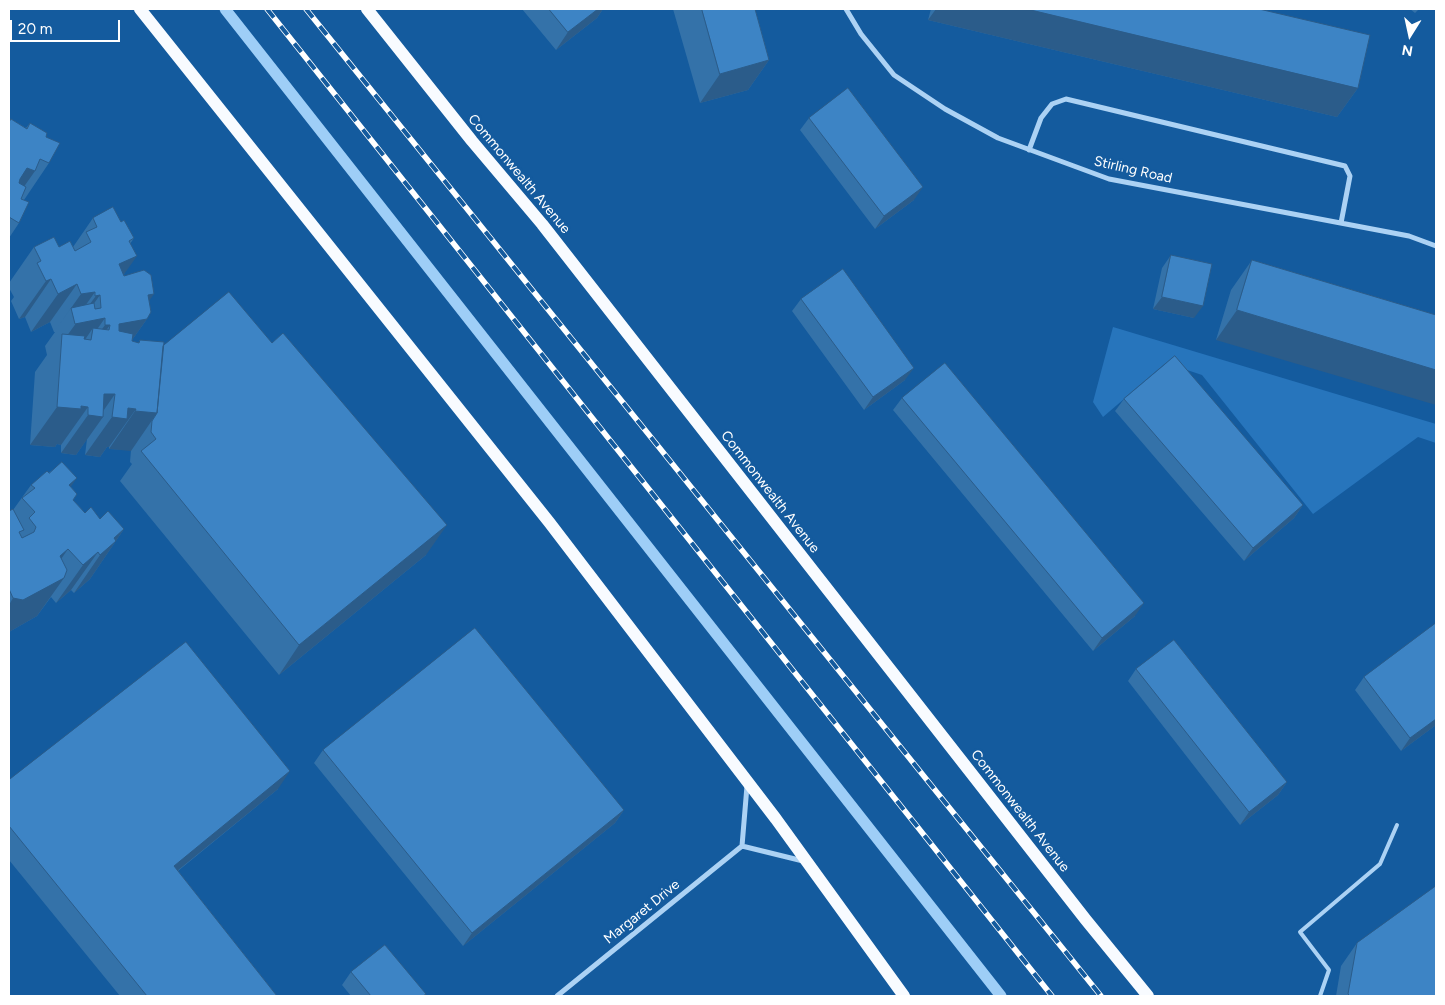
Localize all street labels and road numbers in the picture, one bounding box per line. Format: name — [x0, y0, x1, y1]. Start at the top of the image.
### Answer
street label: Commonwealth Avenue — [464, 111, 574, 237]
street label: Stirling Road — [1092, 153, 1174, 187]
street label: Commonwealth Avenue — [717, 428, 823, 556]
street label: Commonwealth Avenue — [967, 747, 1073, 875]
street label: Margaret Drive — [601, 876, 683, 948]

